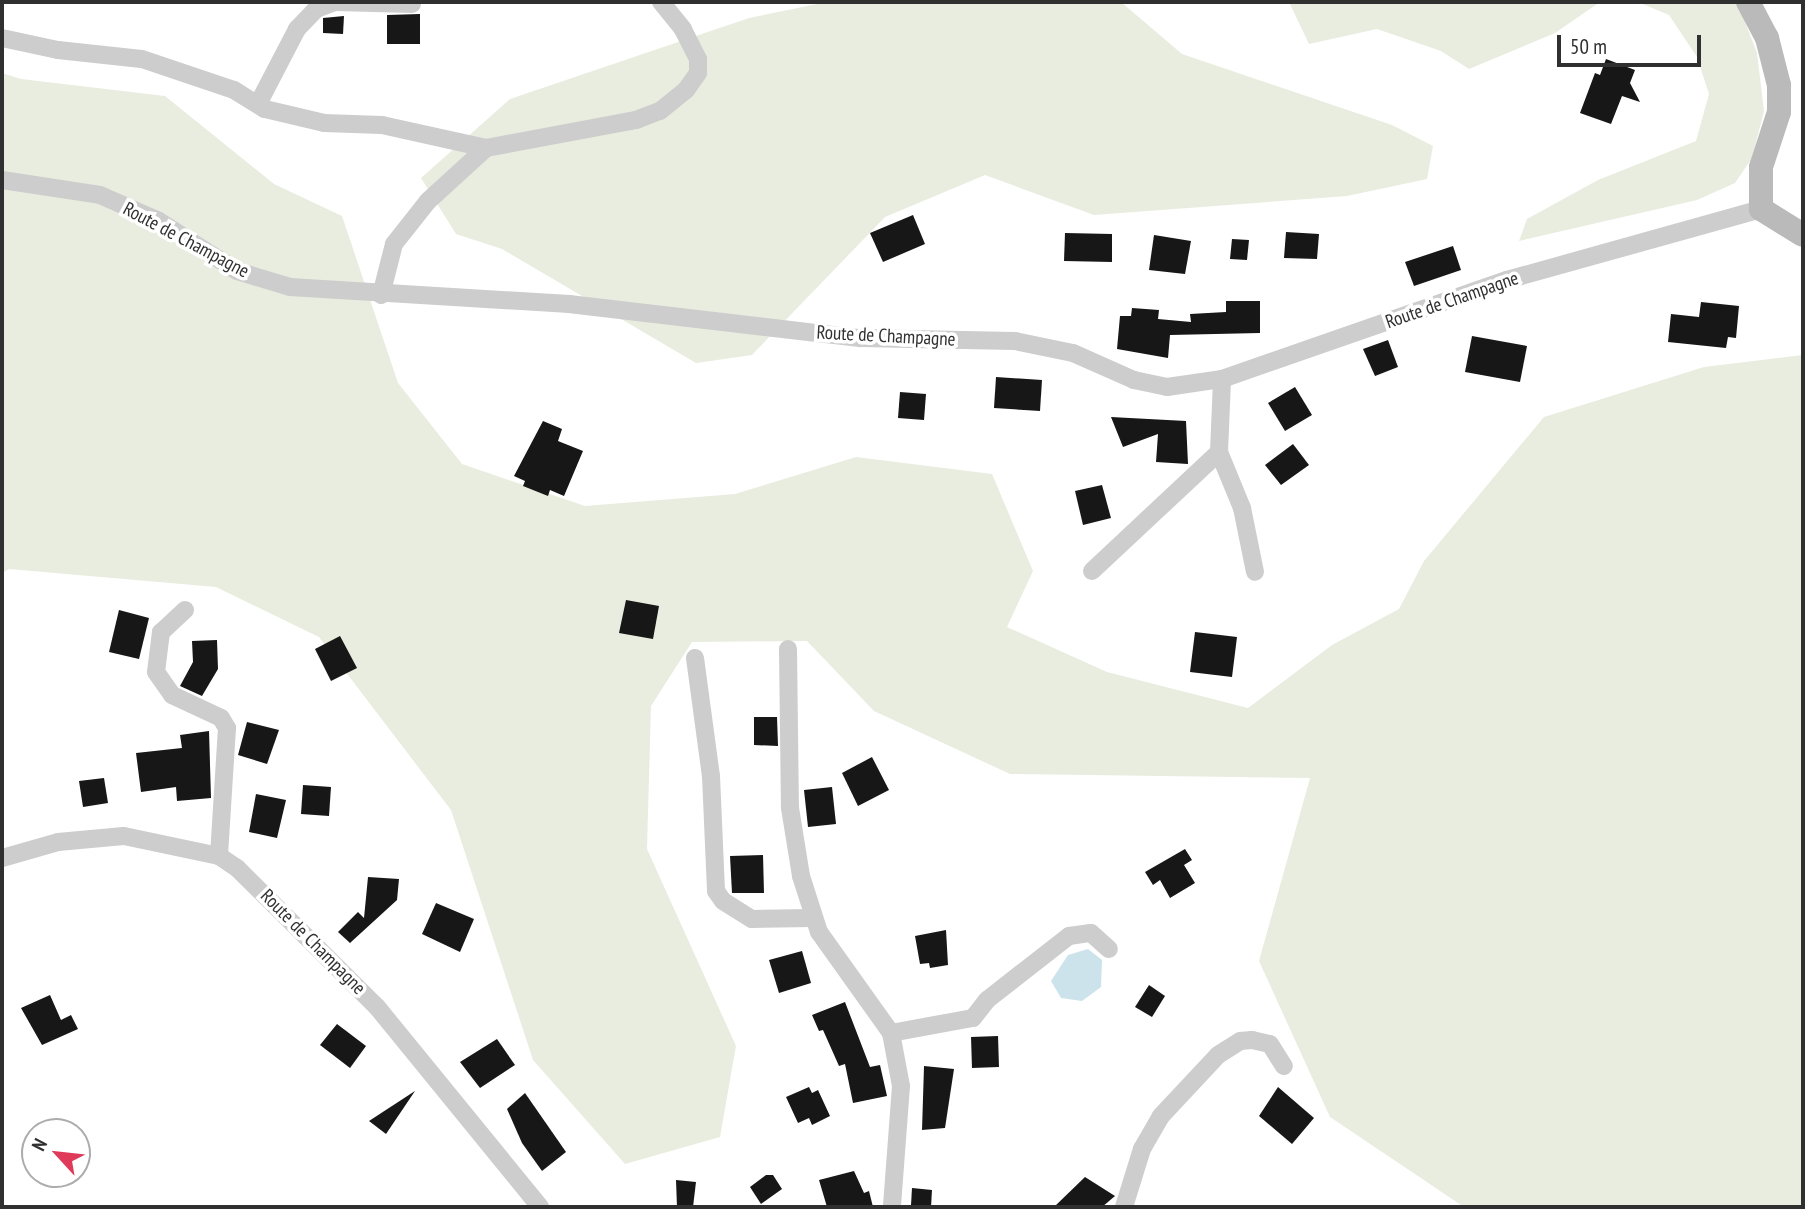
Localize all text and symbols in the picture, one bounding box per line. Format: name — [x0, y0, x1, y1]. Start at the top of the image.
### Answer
scale bar — [1560, 21, 1703, 65]
text: 50 m — [1570, 33, 1607, 60]
street label: Route de Champagne — [119, 197, 253, 283]
street label: Route de Champagne — [1382, 267, 1522, 333]
street label: Route de Champagne — [816, 321, 956, 351]
street label: Route de Champagne — [256, 885, 370, 999]
north arrow — [21, 1118, 91, 1188]
text: N — [26, 1134, 52, 1154]

